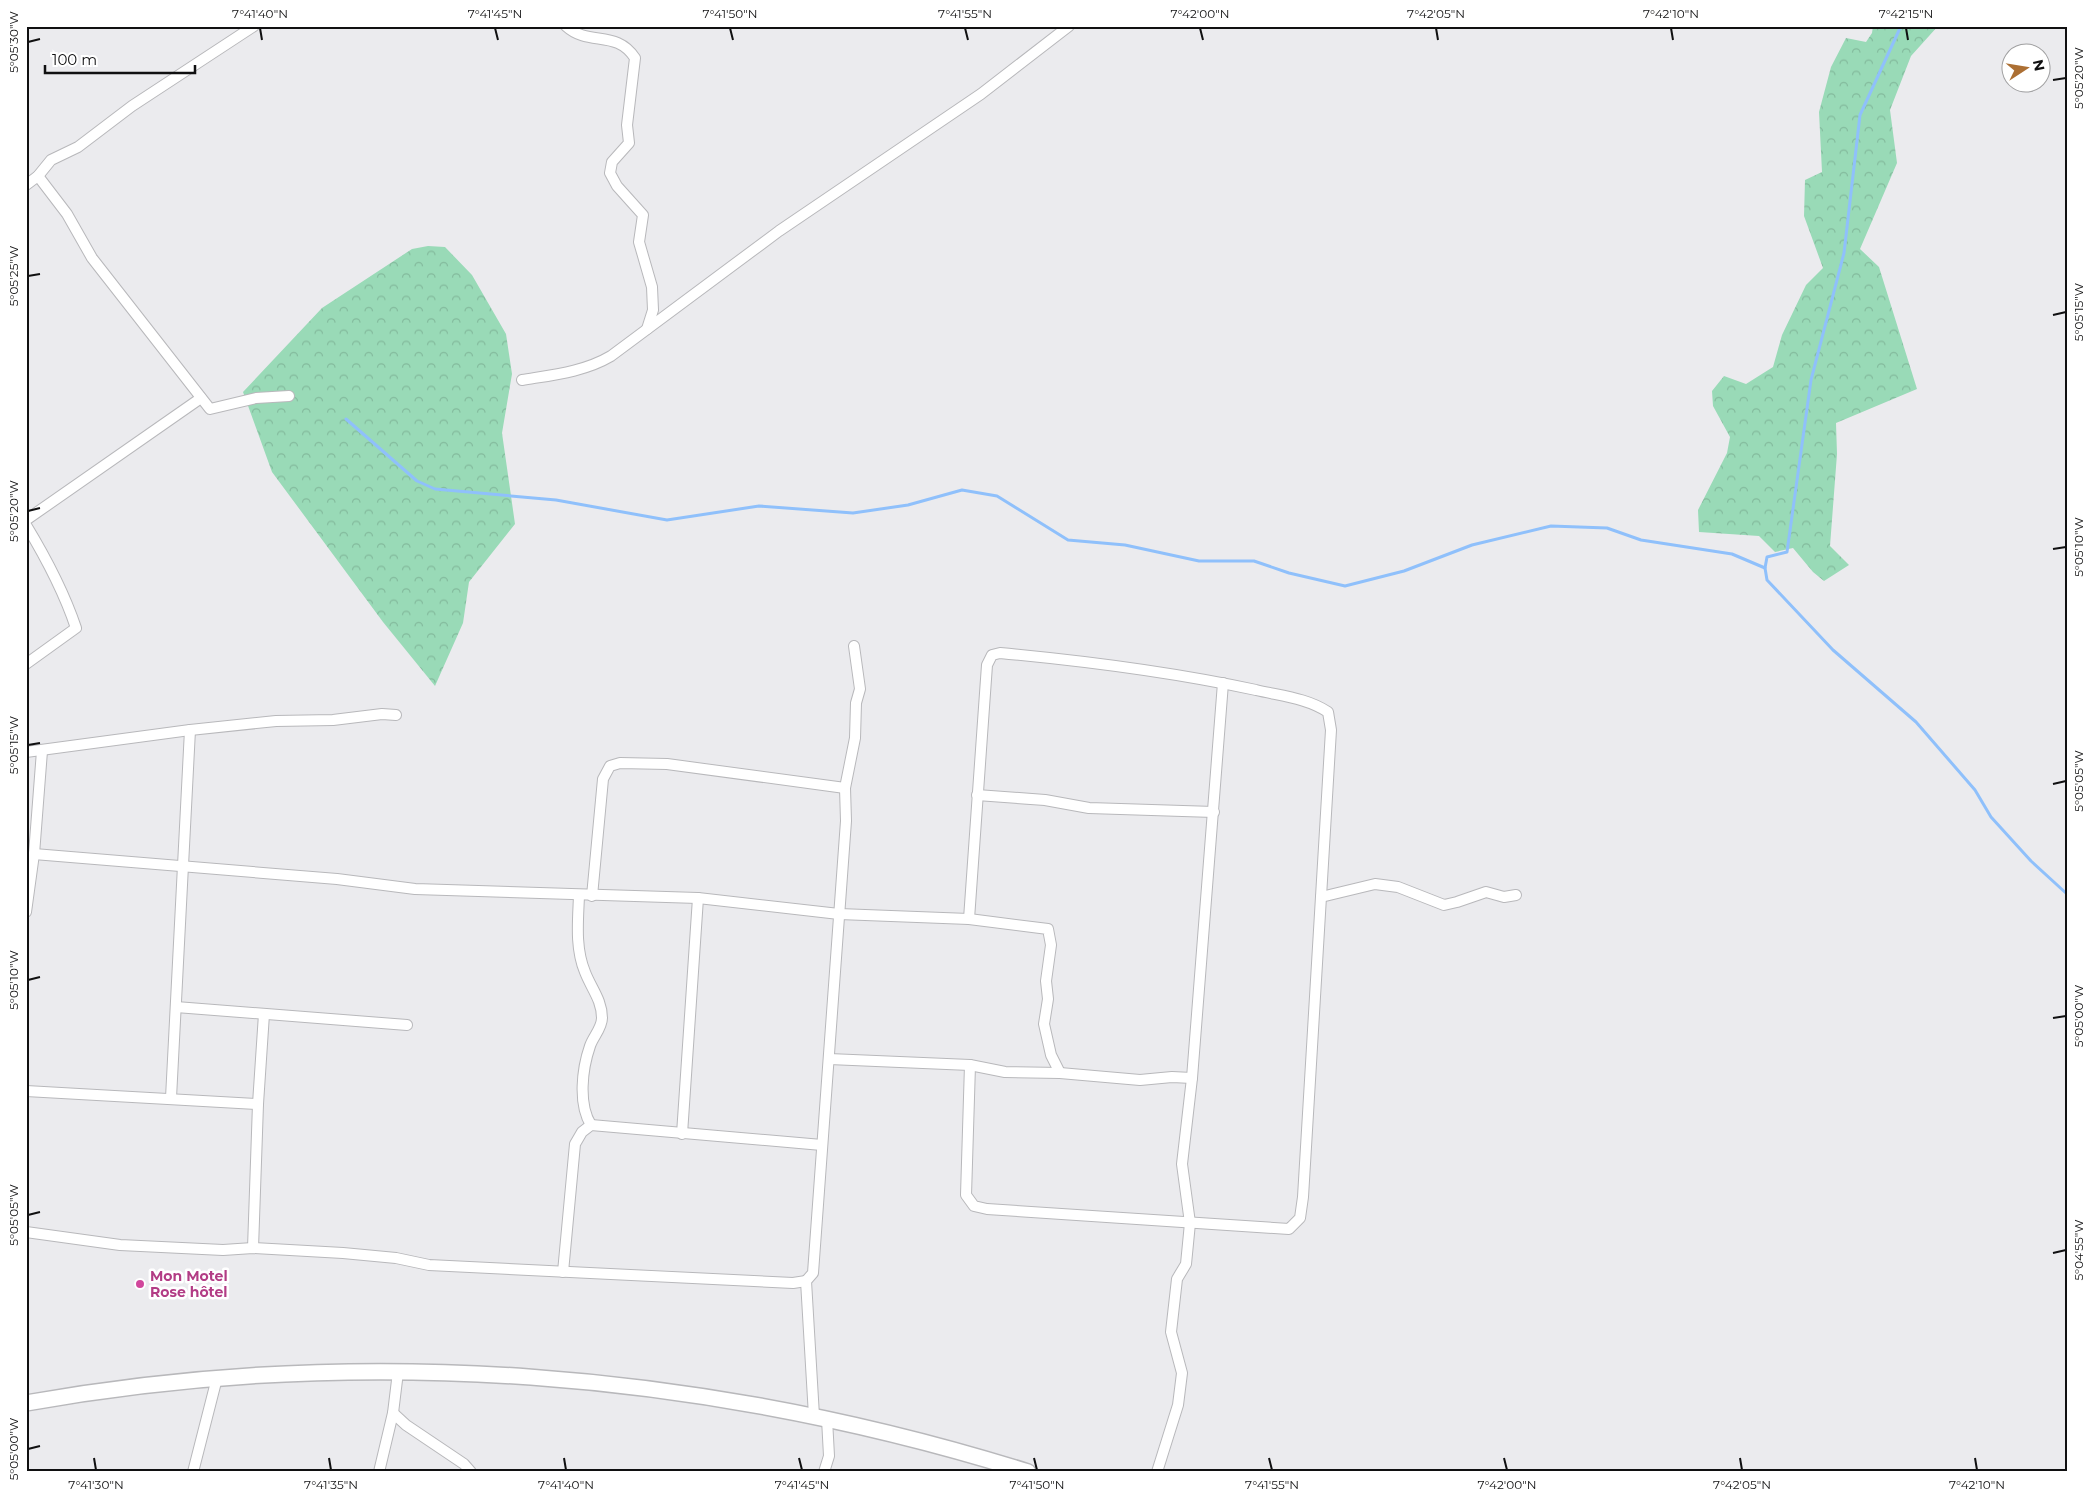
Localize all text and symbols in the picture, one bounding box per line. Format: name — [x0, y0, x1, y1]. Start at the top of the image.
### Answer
text: 7°41'40"N — [232, 6, 288, 21]
text: 7°41'45"N — [468, 6, 522, 21]
text: 7°41'50"N — [702, 6, 758, 21]
text: 7°41'55"N — [938, 6, 992, 21]
text: 7°42'00"N — [1170, 6, 1230, 21]
text: 7°42'05"N — [1407, 6, 1465, 21]
text: 7°42'10"N — [1643, 6, 1699, 21]
text: 7°42'15"N — [1879, 6, 1933, 21]
text: 5°05'30"W — [6, 11, 21, 73]
scale bar — [45, 42, 195, 74]
north arrow — [2000, 42, 2050, 92]
text: 5°05'20"W — [2071, 47, 2086, 109]
text: 100 m — [52, 50, 97, 69]
text: N — [2029, 58, 2049, 73]
text: 5°05'25"W — [6, 246, 21, 306]
text: 5°05'15"W — [2071, 283, 2086, 341]
text: 5°05'20"W — [6, 480, 21, 542]
text: 5°05'10"W — [2071, 517, 2086, 577]
text: 5°05'15"W — [6, 716, 21, 774]
text: 5°05'05"W — [2071, 750, 2086, 812]
text: 5°05'10"W — [6, 950, 21, 1010]
text: 5°05'00"W — [2071, 985, 2086, 1047]
text: 5°05'05"W — [6, 1184, 21, 1246]
text: 5°04'55"W — [2071, 1219, 2086, 1281]
place label: Mon Motel Rose hôtel — [150, 1267, 228, 1301]
marker: Mon Motel Rose hôtel — [134, 1278, 146, 1290]
text: 5°05'00"W — [6, 1418, 21, 1480]
text: 7°41'30"N — [68, 1477, 124, 1492]
text: 7°41'35"N — [304, 1477, 358, 1492]
text: 7°41'40"N — [538, 1477, 594, 1492]
text: 7°41'45"N — [775, 1477, 829, 1492]
text: 7°41'50"N — [1009, 1477, 1065, 1492]
text: 7°41'55"N — [1245, 1477, 1299, 1492]
text: 7°42'00"N — [1477, 1477, 1537, 1492]
text: 7°42'05"N — [1713, 1477, 1771, 1492]
text: 7°42'10"N — [1949, 1477, 2005, 1492]

